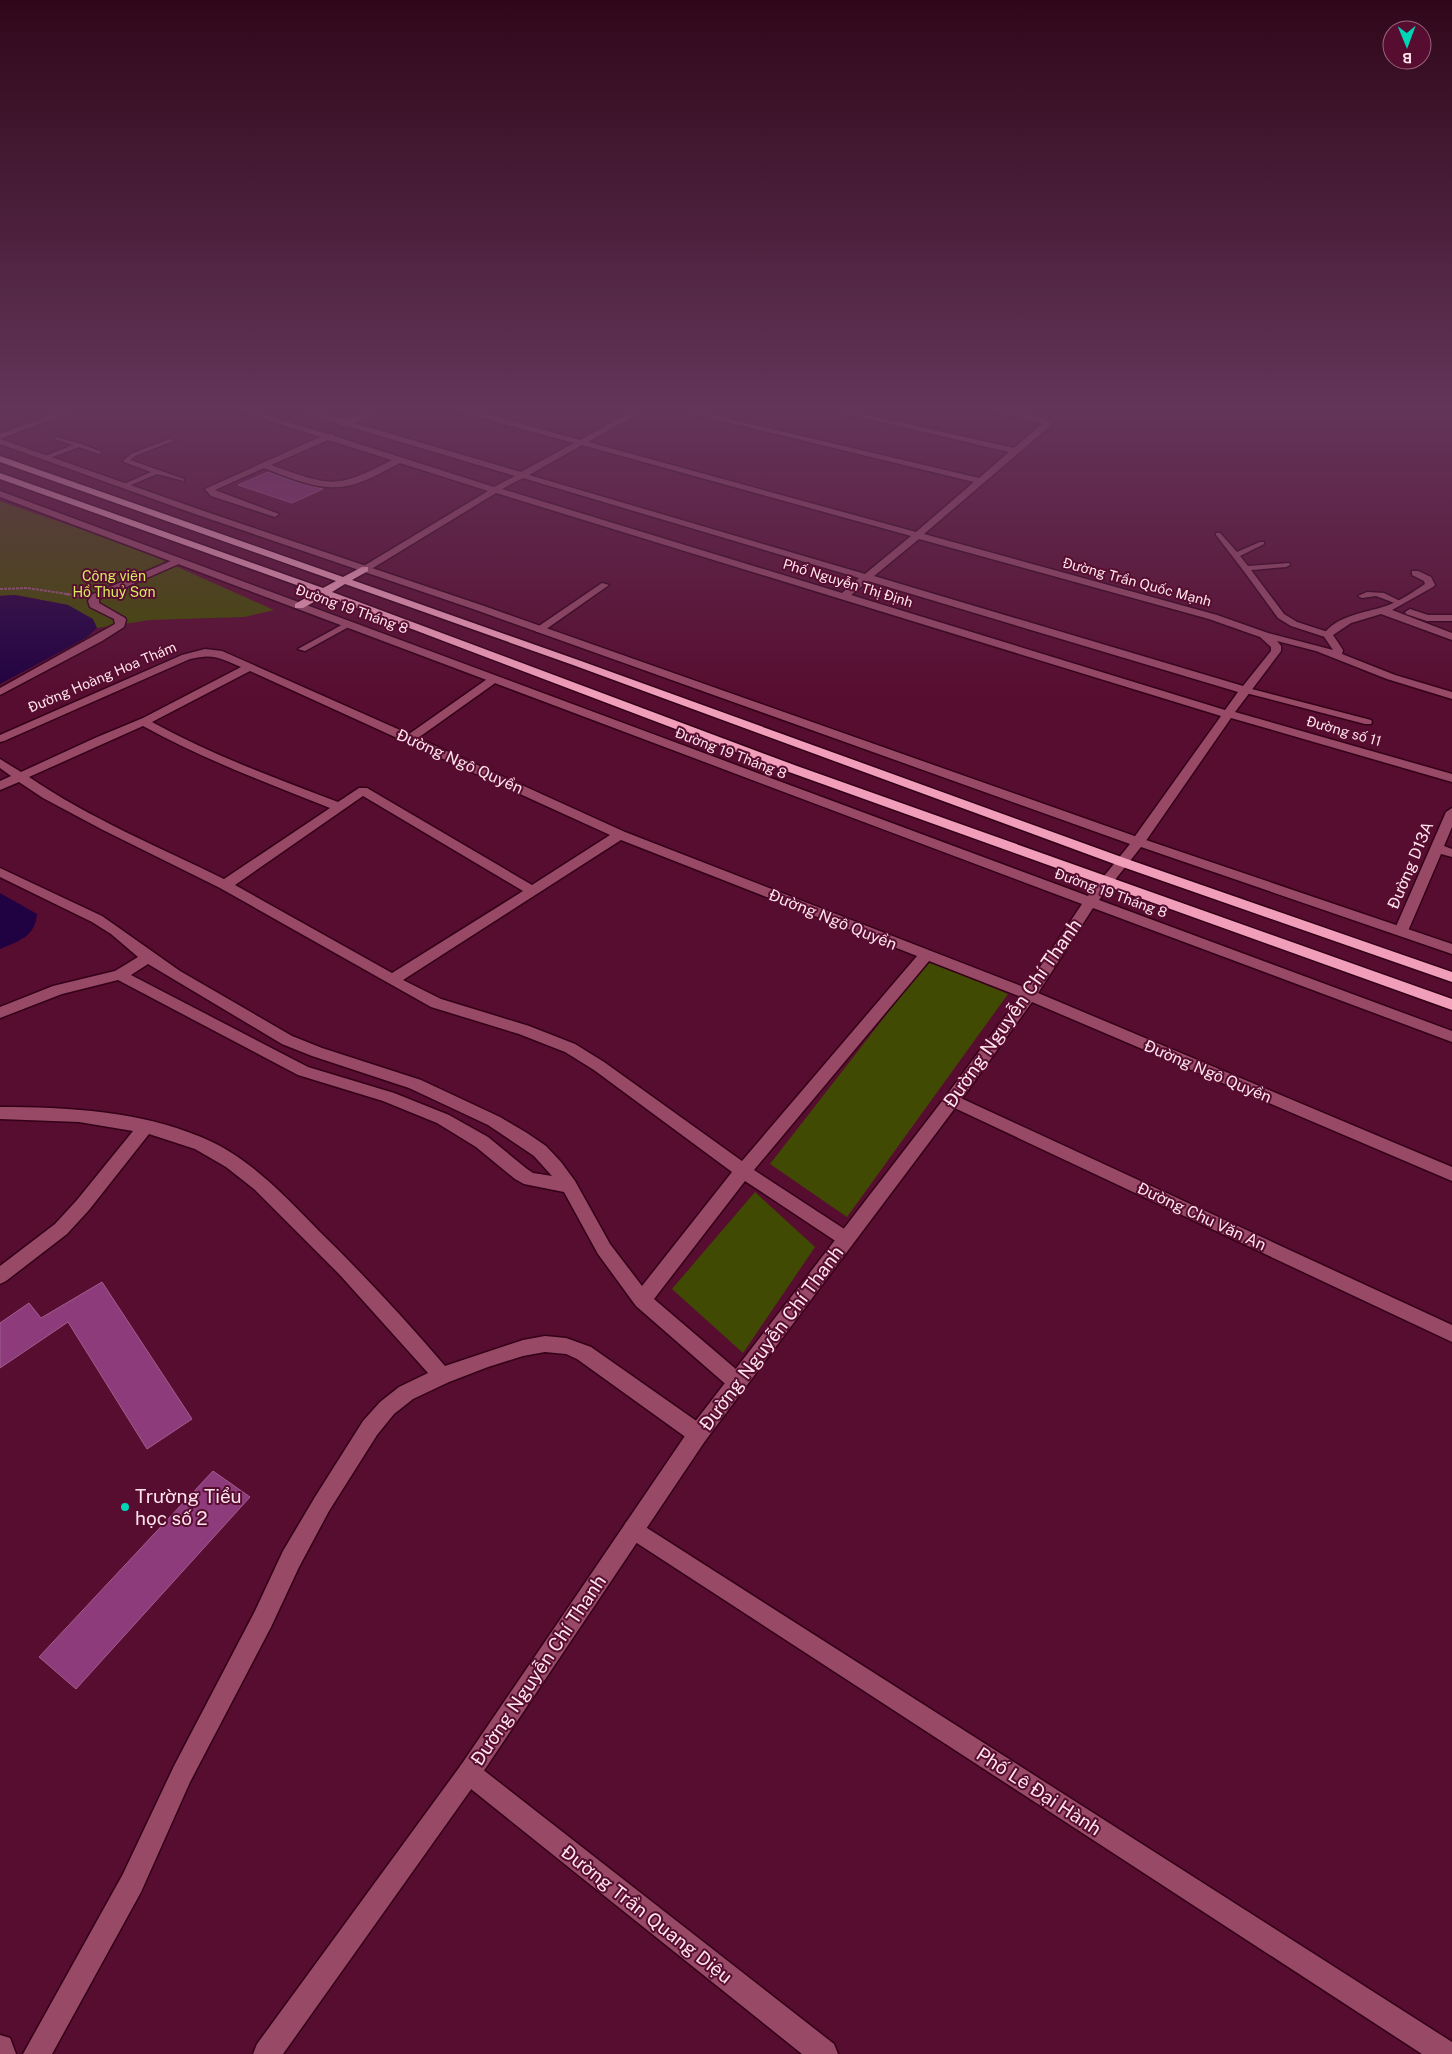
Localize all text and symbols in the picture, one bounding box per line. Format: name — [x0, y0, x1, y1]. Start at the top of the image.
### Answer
north arrow — [1382, 20, 1432, 70]
text: B — [1402, 50, 1412, 66]
street label: Đường Trần Quốc Mạnh — [1061, 554, 1213, 610]
street label: Phố Nguyễn Thị Định — [781, 556, 915, 610]
park label: Công viên Hồ Thuỷ Sơn — [72, 568, 156, 600]
street label: Đường 19 Tháng 8 — [294, 581, 410, 637]
street label: Đường Hoàng Hoa Thám — [25, 638, 179, 716]
street label: Đường số 11 — [1305, 713, 1383, 749]
street label: Đường 19 Tháng 8 — [673, 724, 789, 782]
street label: Đường Ngô Quyền — [394, 725, 526, 798]
street label: Đường D13A — [1384, 819, 1437, 912]
street label: Đường 19 Tháng 8 — [1053, 865, 1169, 921]
street label: Đường Ngô Quyền — [766, 885, 900, 954]
street label: Đường Nguyễn Chí Thanh — [938, 914, 1086, 1112]
street label: Đường Ngô Quyền — [1141, 1036, 1274, 1107]
street label: Đường Chu Văn An — [1134, 1178, 1269, 1255]
street label: Đường Nguyễn Chí Thanh — [694, 1241, 848, 1435]
place label: Trường Tiểu học số 2 — [135, 1485, 242, 1529]
marker: Trường Tiểu học số 2 — [119, 1501, 131, 1513]
street label: Đường Nguyễn Chí Thanh — [466, 1570, 610, 1770]
street label: Phố Lê Đại Hành — [972, 1742, 1106, 1840]
street label: Đường Trần Quang Diệu — [557, 1840, 737, 1988]

